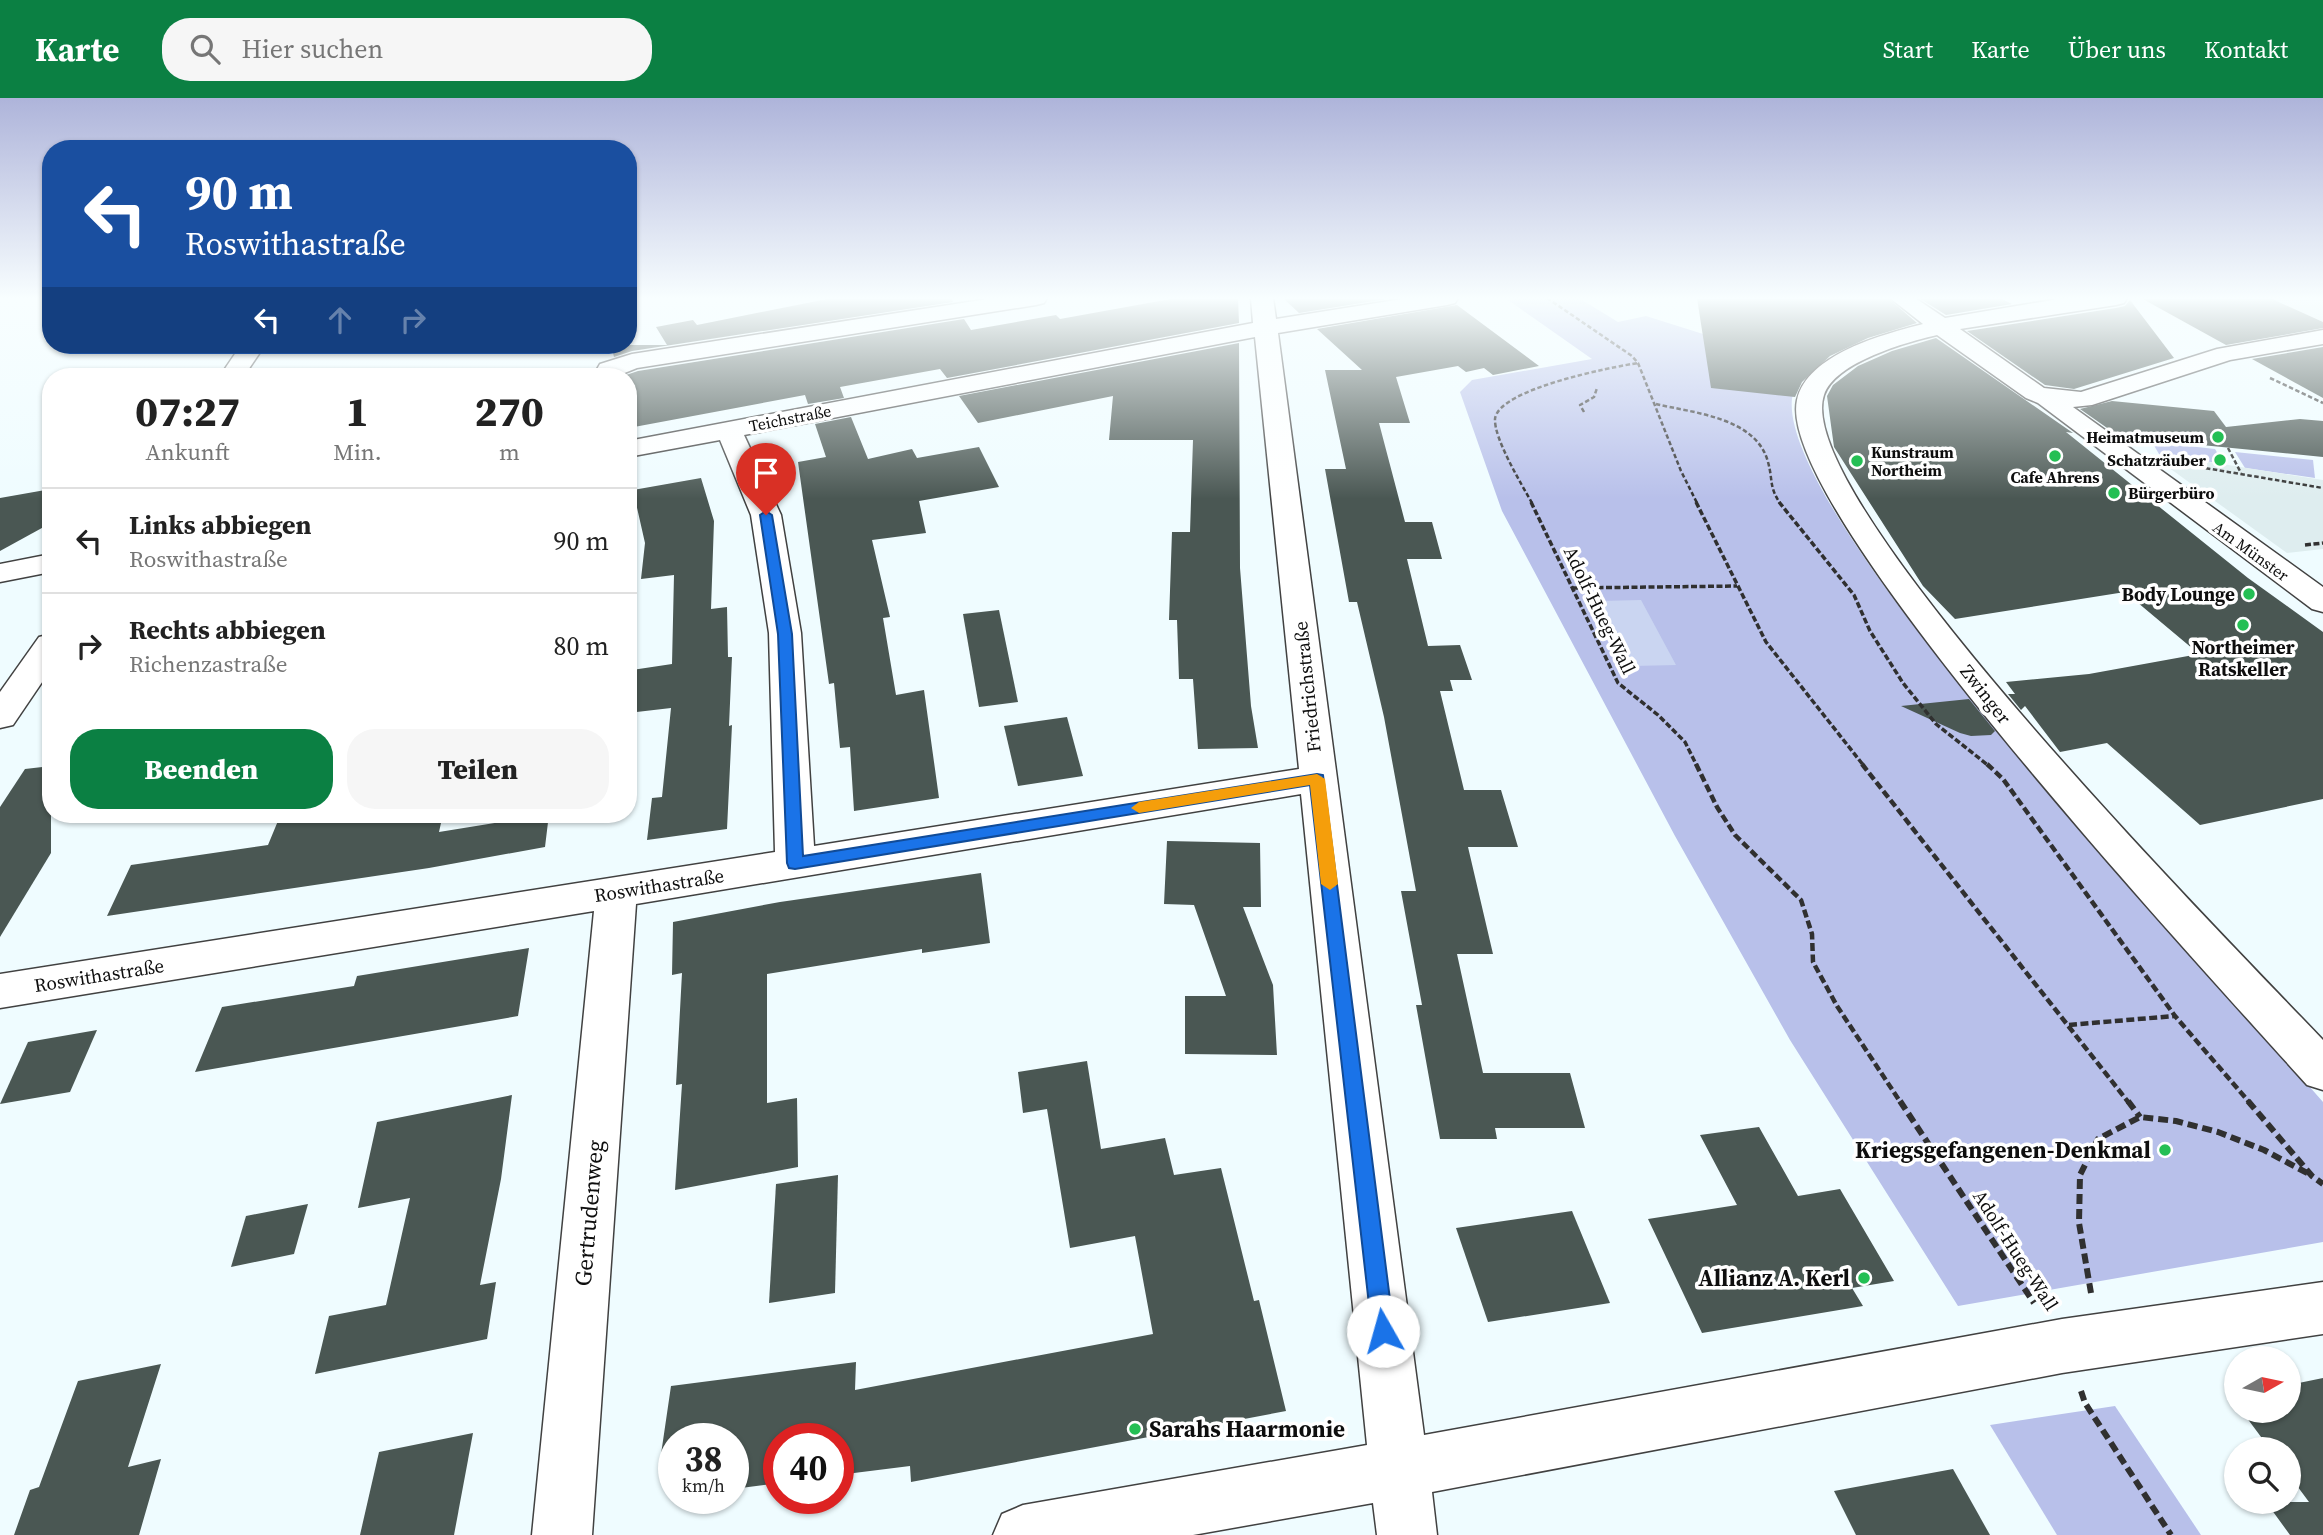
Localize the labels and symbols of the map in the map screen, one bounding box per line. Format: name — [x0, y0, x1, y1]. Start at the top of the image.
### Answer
street label: Teichstraße — [747, 399, 833, 437]
place label: Heimatmuseum — [2086, 426, 2204, 448]
marker: Heimatmuseum — [2210, 429, 2226, 445]
place label: Kunstraum Northeim — [1871, 441, 1954, 481]
pin — [736, 443, 796, 515]
marker: Cafe Ahrens — [2047, 448, 2063, 464]
place label: Schatzräuber — [2107, 449, 2207, 471]
marker: Schatzräuber — [2212, 452, 2228, 468]
marker: Kunstraum Northeim — [1849, 453, 1865, 469]
place label: Cafe Ahrens — [2010, 466, 2100, 488]
place label: Bürgerbüro — [2128, 482, 2215, 504]
marker: Bürgerbüro — [2106, 485, 2122, 501]
street label: Am Münster — [2209, 516, 2294, 586]
street label: Adolf-Hueg-Wall — [1558, 542, 1642, 679]
place label: Body Lounge — [2121, 581, 2235, 607]
marker: Body Lounge — [2241, 586, 2257, 602]
marker: Northeimer Ratskeller — [2235, 617, 2251, 633]
street label: Friedrichstraße — [1287, 620, 1327, 754]
place label: Northeimer Ratskeller — [2191, 634, 2295, 682]
street label: Zwinger — [1955, 659, 2017, 729]
street label: Roswithastraße — [592, 862, 726, 908]
street label: Roswithastraße — [32, 952, 166, 998]
place label: Kriegsgefangenen-Denkmal — [1855, 1134, 2151, 1166]
street label: Gertrudenweg — [567, 1138, 611, 1287]
marker: Kriegsgefangenen-Denkmal — [2157, 1142, 2173, 1158]
street label: Adolf-Hueg-Wall — [1967, 1185, 2065, 1316]
place label: Allianz A. Kerl — [1698, 1262, 1850, 1294]
marker: Allianz A. Kerl — [1856, 1270, 1872, 1286]
position arrow — [1346, 1294, 1420, 1368]
north arrow — [2224, 1346, 2301, 1423]
place label: Sarahs Haarmonie — [1149, 1413, 1345, 1445]
marker: Sarahs Haarmonie — [1127, 1421, 1143, 1437]
speed limit sign: 40 — [763, 1423, 854, 1514]

